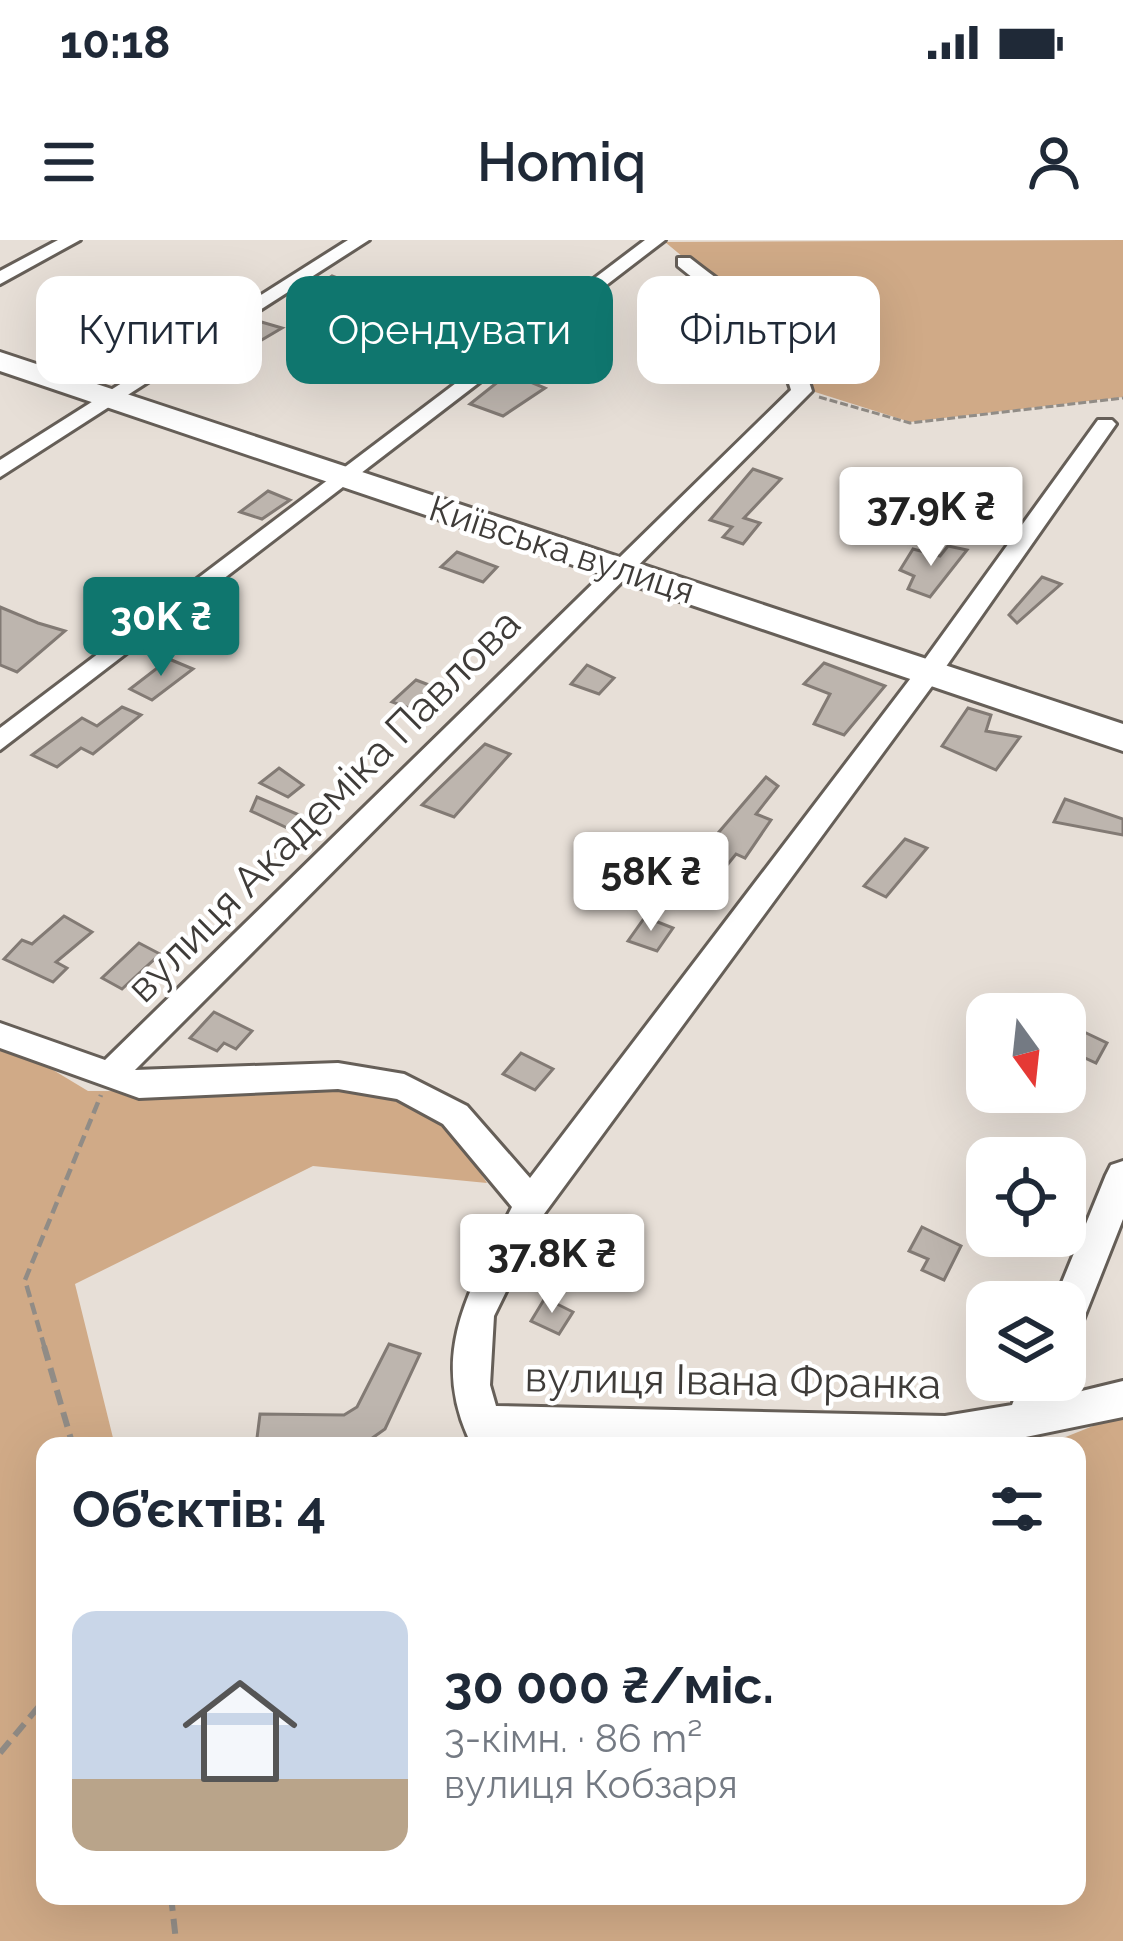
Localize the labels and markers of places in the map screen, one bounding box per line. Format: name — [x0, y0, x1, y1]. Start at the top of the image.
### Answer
pin: 37.9K ₴ — [820, 467, 1042, 569]
pin: 30K ₴ — [77, 577, 245, 679]
pin: 58K ₴ — [567, 832, 735, 934]
pin: 37.8K ₴ — [441, 1214, 663, 1316]

